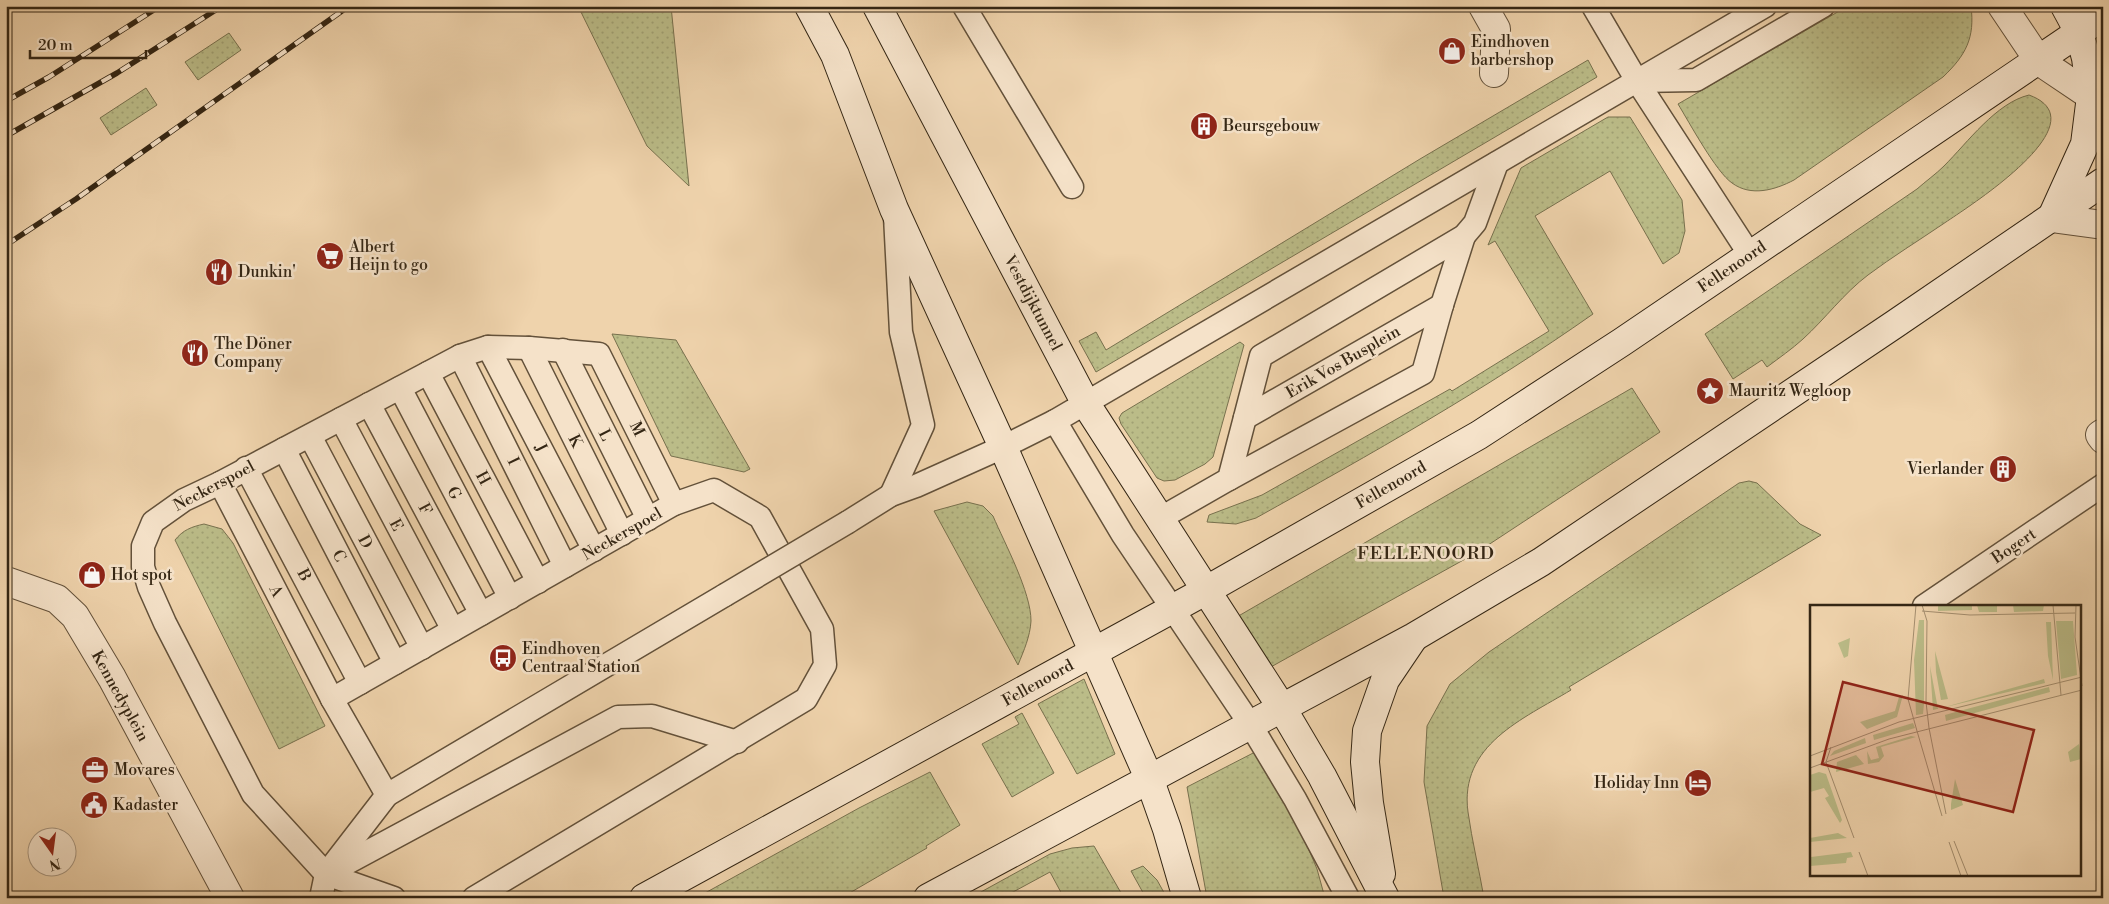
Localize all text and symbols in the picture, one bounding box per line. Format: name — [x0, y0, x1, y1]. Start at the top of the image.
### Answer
scale bar — [30, 28, 146, 60]
place label: Eindhoven barbershop — [1471, 32, 1554, 70]
text: 20 m — [38, 36, 73, 55]
shop icon: Eindhoven barbershop — [1437, 36, 1467, 66]
building icon: Beursgebouw — [1189, 111, 1219, 141]
place label: Beursgebouw — [1222, 116, 1321, 136]
place label: Albert Heijn to go — [348, 237, 428, 275]
street label: Fellenoord — [1694, 237, 1770, 297]
supermarket icon: Albert Heijn to go — [315, 241, 345, 271]
street label: Vestdijktunnel — [999, 251, 1067, 354]
restaurant icon: Dunkin' — [204, 257, 234, 287]
place label: Dunkin' — [238, 262, 296, 282]
street label: Erik Vos Busplein — [1282, 321, 1404, 403]
place label: The Döner Company — [214, 334, 292, 372]
restaurant icon: The Döner Company — [180, 338, 210, 368]
place icon: Mauritz Wegloop — [1695, 376, 1725, 406]
place label: Mauritz Wegloop — [1729, 381, 1851, 401]
street label: M — [625, 418, 649, 440]
street label: L — [594, 426, 616, 445]
street label: K — [563, 431, 587, 452]
street label: J — [530, 439, 552, 456]
street label: I — [503, 454, 523, 468]
building icon: Vierlander — [1988, 454, 2018, 484]
street label: Neckerspoel — [170, 456, 258, 516]
street label: Fellenoord — [1352, 457, 1430, 513]
place label: Vierlander — [1906, 459, 1984, 479]
street label: H — [471, 468, 495, 489]
street label: G — [442, 483, 466, 503]
street label: F — [414, 500, 436, 518]
street label: Neckerspoel — [578, 503, 666, 565]
street label: E — [385, 515, 407, 535]
street label: Bogert — [1987, 524, 2040, 569]
street label: D — [353, 532, 377, 552]
district label: FELLENOORD — [1357, 542, 1495, 565]
street label: C — [328, 547, 350, 565]
shop icon: Hot spot — [77, 560, 107, 590]
street label: B — [292, 564, 315, 585]
place label: Hot spot — [111, 565, 173, 585]
street label: A — [264, 581, 288, 601]
inset map — [1810, 605, 2082, 876]
place label: Eindhoven Centraal Station — [522, 639, 640, 677]
bus stop icon: Eindhoven Centraal Station — [488, 643, 518, 673]
street label: Kennedyplein — [87, 647, 153, 745]
street label: Fellenoord — [999, 655, 1077, 711]
office icon: Movares — [80, 755, 110, 785]
place label: Movares — [114, 760, 175, 780]
hotel icon: Holiday Inn — [1683, 768, 1713, 798]
place label: Holiday Inn — [1594, 773, 1679, 793]
public building icon: Kadaster — [79, 790, 109, 820]
place label: Kadaster — [113, 795, 178, 815]
north arrow — [28, 826, 78, 876]
text: N — [47, 854, 62, 874]

